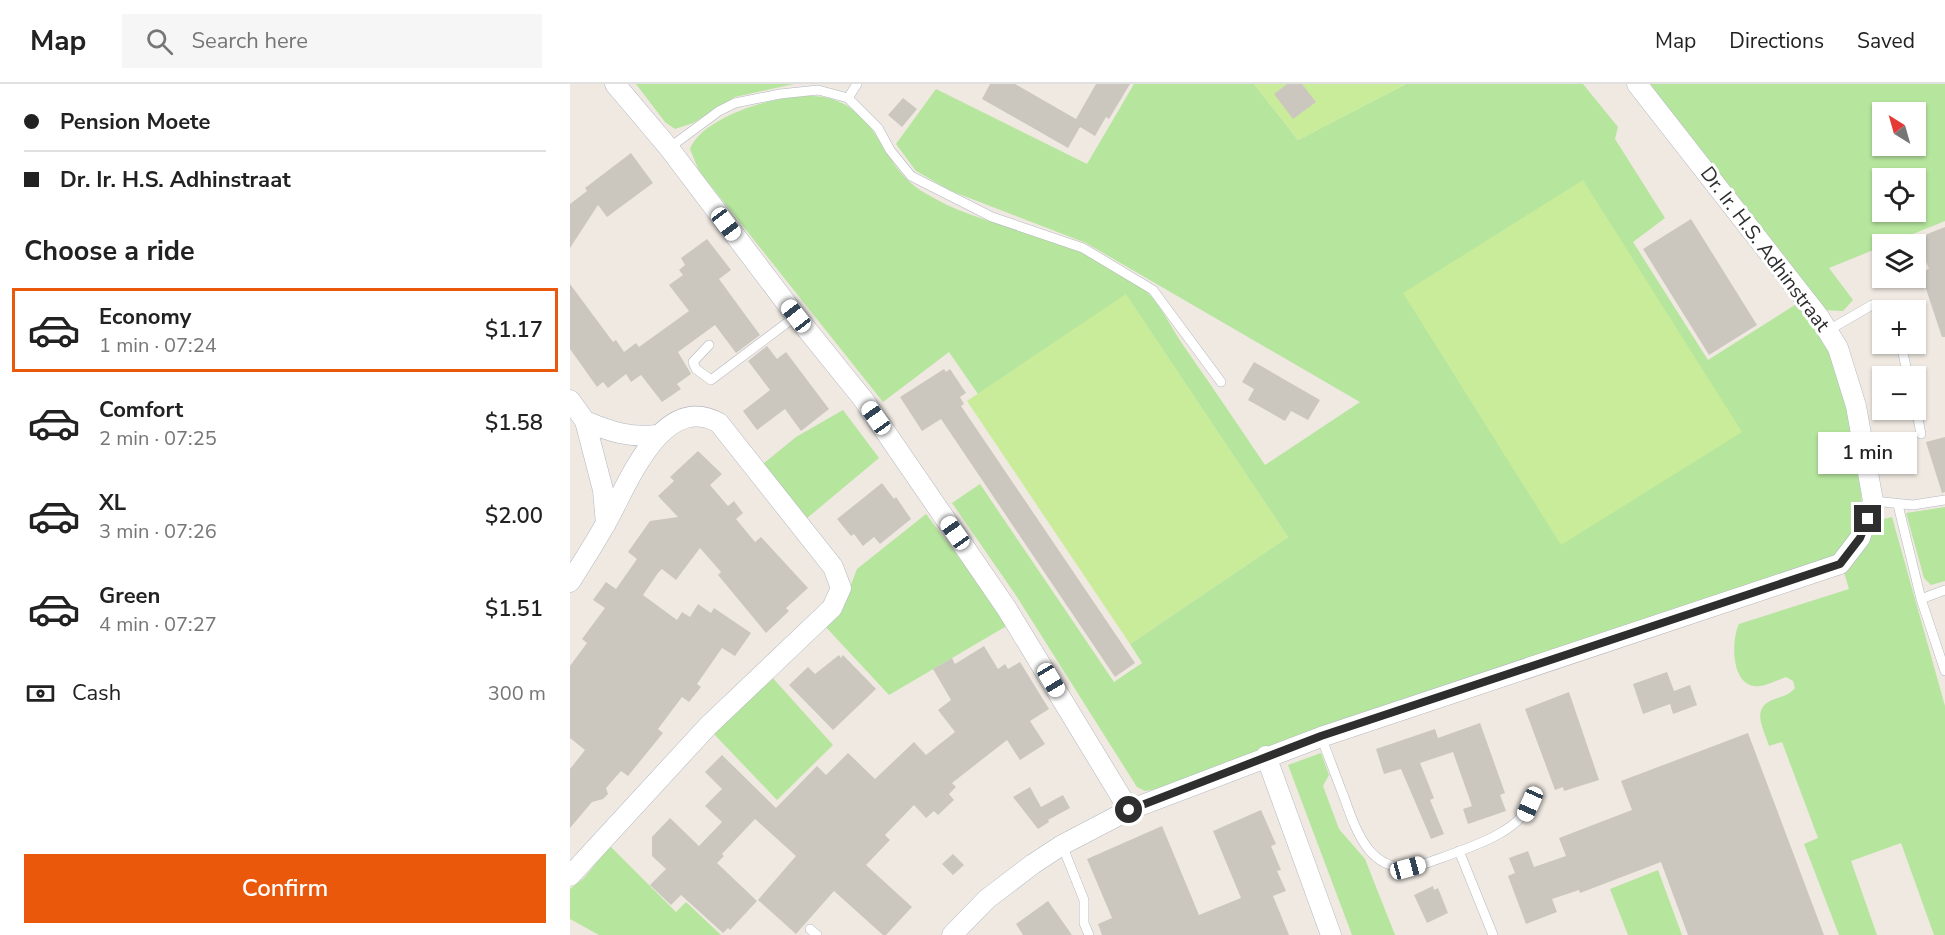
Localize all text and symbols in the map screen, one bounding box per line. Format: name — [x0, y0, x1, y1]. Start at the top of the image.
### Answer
search box — [122, 14, 542, 68]
text: Map — [30, 22, 86, 60]
icon: search — [143, 25, 176, 58]
text: Search here — [191, 26, 308, 56]
text: Map — [1655, 27, 1696, 55]
text: Directions — [1729, 27, 1824, 55]
text: Saved — [1857, 27, 1915, 55]
north arrow — [1872, 102, 1926, 156]
map controls — [1872, 102, 1926, 420]
text: Pension Moete — [60, 107, 210, 137]
street label: Dr. Ir. H.S. Adhinstraat — [1694, 161, 1837, 338]
text: Dr. Ir. H.S. Adhinstraat — [60, 165, 291, 195]
button: locate — [1872, 168, 1926, 222]
car — [708, 204, 744, 244]
text: Choose a ride — [24, 233, 195, 270]
button: layers — [1872, 234, 1926, 288]
car — [778, 296, 814, 336]
button: + — [1872, 300, 1926, 354]
text: Economy — [99, 302, 191, 332]
icon: car — [27, 303, 81, 357]
text: $1.17 — [485, 315, 543, 345]
text: 1 min · 07:24 — [99, 332, 217, 359]
button: − — [1872, 366, 1926, 420]
text: Comfort — [99, 395, 183, 425]
icon: car — [27, 396, 81, 450]
car — [858, 398, 894, 438]
text: $1.58 — [485, 408, 543, 438]
text: 2 min · 07:25 — [99, 425, 217, 452]
callout: 1 min — [1818, 432, 1918, 474]
text: 1 min — [1842, 439, 1893, 466]
text: XL — [99, 488, 126, 518]
icon: car — [27, 489, 81, 543]
text: $2.00 — [485, 501, 543, 531]
route end — [1854, 505, 1881, 532]
car — [937, 513, 973, 553]
text: 3 min · 07:26 — [99, 518, 217, 545]
text: Green — [99, 581, 160, 611]
icon: car — [27, 582, 81, 636]
text: $1.51 — [485, 594, 543, 624]
text: 4 min · 07:27 — [99, 611, 217, 638]
car — [1034, 660, 1068, 700]
icon: cash — [24, 677, 57, 710]
text: Cash — [72, 678, 121, 708]
text: 300 m — [488, 680, 546, 707]
car — [1514, 784, 1546, 824]
route start — [1115, 796, 1142, 823]
button: Confirm — [24, 854, 546, 923]
car — [1388, 855, 1428, 881]

